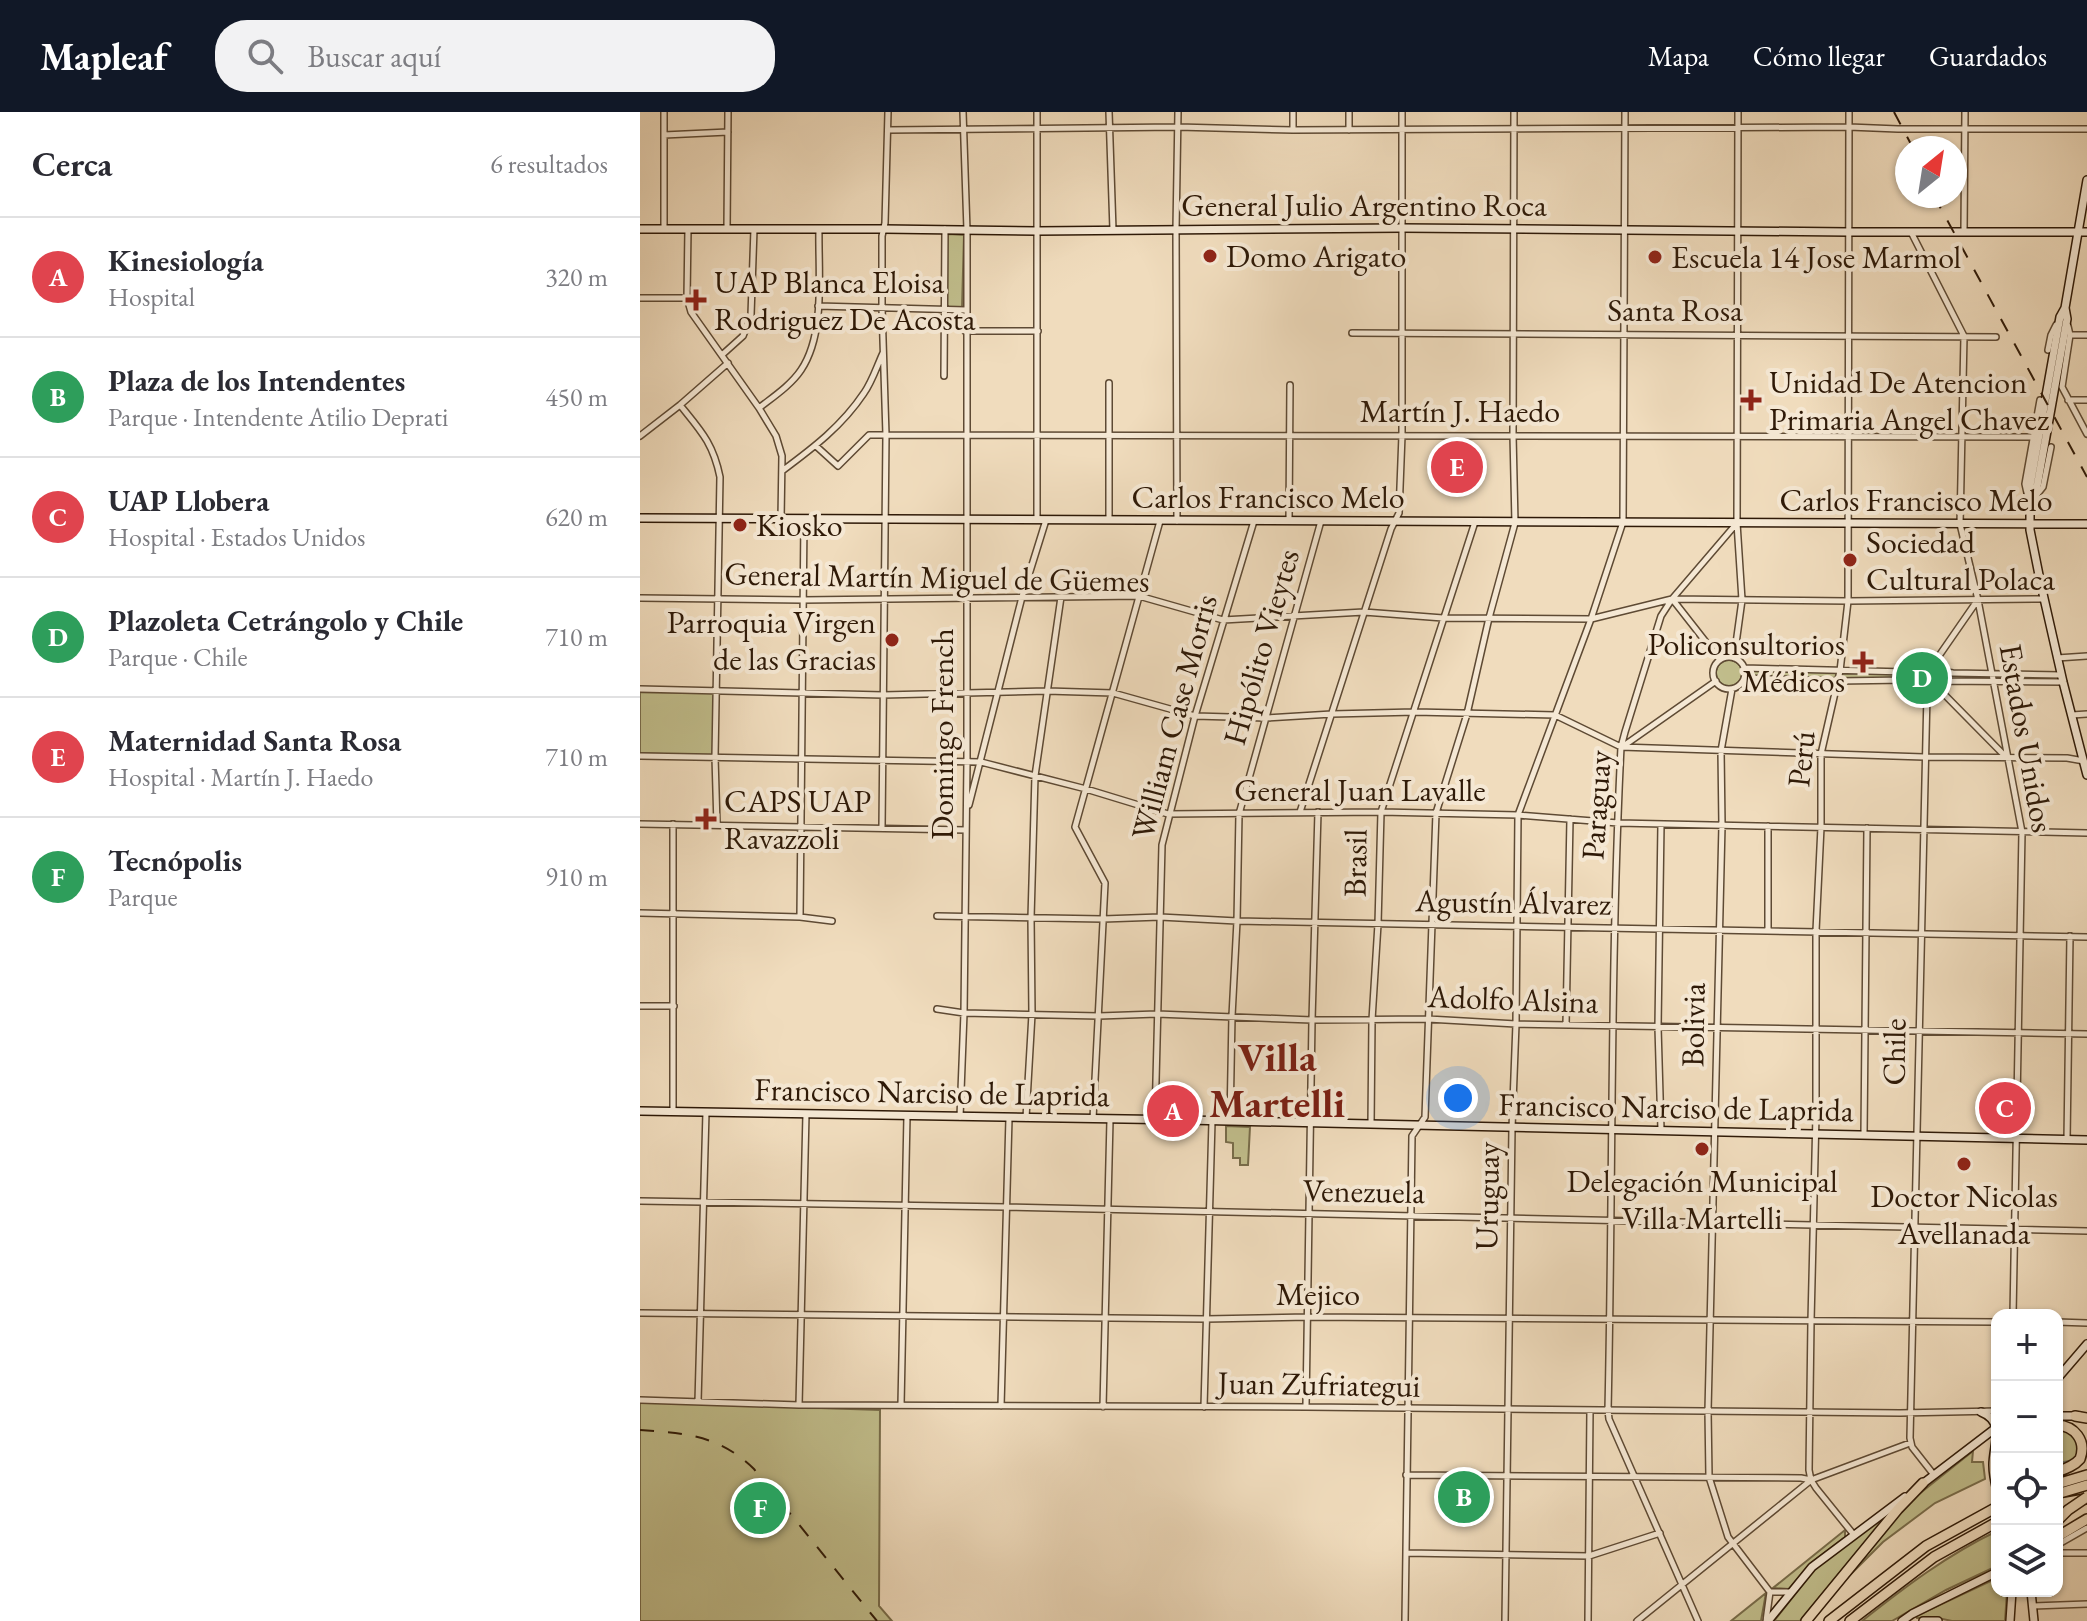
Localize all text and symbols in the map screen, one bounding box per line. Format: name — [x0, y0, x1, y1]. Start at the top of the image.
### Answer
search box — [215, 20, 775, 92]
text: Mapleaf — [40, 32, 167, 81]
icon: search — [243, 34, 287, 78]
text: Buscar aquí — [307, 37, 441, 76]
text: Mapa — [1648, 38, 1709, 74]
text: Cómo llegar — [1753, 38, 1885, 74]
text: Guardados — [1929, 38, 2047, 74]
north arrow — [1895, 136, 1967, 208]
text: Cerca — [32, 142, 112, 186]
text: 6 resultados — [490, 147, 608, 181]
street label: General Julio Argentino Roca — [1181, 184, 1547, 226]
place label: Domo Arigato — [1226, 235, 1406, 277]
place label: Escuela 14 Jose Marmol — [1671, 236, 1962, 278]
text: Kinesiología — [108, 241, 264, 280]
marker: Domo Arigato — [1201, 247, 1219, 265]
marker: Escuela 14 Jose Marmol — [1646, 248, 1664, 266]
text: A — [49, 260, 67, 294]
text: 320 m — [545, 260, 608, 294]
place label: UAP Blanca Eloisa Rodriguez De Acosta — [714, 261, 976, 340]
text: Hospital — [108, 280, 195, 314]
marker: UAP Blanca Eloisa Rodriguez De Acosta — [685, 289, 707, 311]
street label: Santa Rosa — [1607, 289, 1743, 331]
text: Plaza de los Intendentes — [108, 361, 405, 400]
place label: Unidad De Atencion Primaria Angel Chavez — [1769, 361, 2049, 440]
text: B — [50, 380, 66, 414]
text: 450 m — [545, 380, 608, 414]
marker: Unidad De Atencion Primaria Angel Chavez — [1740, 389, 1762, 411]
street label: Martín J. Haedo — [1360, 390, 1560, 432]
text: Parque · Intendente Atilio Deprati — [108, 400, 448, 434]
pin: E — [1431, 437, 1483, 497]
street label: Carlos Francisco Melo — [1131, 476, 1405, 518]
street label: Carlos Francisco Melo — [1779, 479, 2053, 521]
text: UAP Llobera — [108, 481, 269, 520]
text: C — [49, 500, 67, 534]
text: 620 m — [545, 500, 608, 534]
place label: Kiosko — [756, 504, 843, 546]
marker: Kiosko — [731, 516, 749, 534]
text: Hospital · Estados Unidos — [108, 520, 366, 554]
place label: Sociedad Cultural Polaca — [1866, 521, 2055, 600]
street label: Hipólito Vieytes — [1213, 544, 1309, 750]
marker: Sociedad Cultural Polaca — [1841, 551, 1859, 569]
street label: General Martín Miguel de Güemes — [724, 552, 1150, 602]
street label: William Case Morris — [1121, 590, 1227, 844]
text: Plazoleta Cetrángolo y Chile — [108, 601, 463, 640]
place label: Parroquia Virgen de las Gracias — [667, 601, 876, 680]
text: D — [48, 620, 68, 654]
text: 710 m — [545, 620, 608, 654]
place label: Policonsultorios Médicos — [1647, 623, 1845, 702]
street label: Domingo French — [921, 628, 963, 840]
marker: Parroquia Virgen de las Gracias — [883, 631, 901, 649]
text: Parque · Chile — [108, 640, 248, 674]
street label: Estados Unidos — [1990, 640, 2064, 836]
pin: D — [1896, 648, 1948, 708]
marker: Policonsultorios Médicos — [1852, 651, 1874, 673]
text: Maternidad Santa Rosa — [108, 721, 401, 760]
street label: Perú — [1777, 729, 1825, 789]
text: E — [51, 740, 65, 774]
text: 710 m — [545, 740, 608, 774]
street label: Paraguay — [1571, 748, 1621, 861]
text: Hospital · Martín J. Haedo — [108, 760, 373, 794]
street label: General Juan Lavalle — [1234, 769, 1486, 811]
place label: CAPS UAP Ravazzoli — [724, 780, 871, 859]
marker: CAPS UAP Ravazzoli — [695, 808, 717, 830]
street label: Brasil — [1333, 828, 1377, 897]
text: Tecnópolis — [108, 841, 242, 880]
text: F — [51, 860, 65, 894]
text: 910 m — [545, 860, 608, 894]
street label: Agustín Álvarez — [1414, 879, 1611, 925]
text: Parque — [108, 880, 178, 914]
street label: Adolfo Alsina — [1426, 975, 1599, 1023]
street label: Bolivia — [1671, 982, 1715, 1068]
street label: Chile — [1872, 1018, 1916, 1086]
district label: Villa Martelli — [1209, 1031, 1345, 1129]
street label: Francisco Narciso de Laprida — [754, 1068, 1110, 1116]
your location — [1438, 1078, 1478, 1118]
pin: C — [1979, 1078, 2031, 1138]
pin: A — [1147, 1081, 1199, 1141]
street label: Francisco Narciso de Laprida — [1498, 1083, 1854, 1131]
street label: Uruguay — [1465, 1140, 1509, 1251]
marker: Delegación Municipal Villa Martelli — [1693, 1140, 1711, 1158]
marker: Doctor Nicolas Avellanada — [1955, 1155, 1973, 1173]
place label: Delegación Municipal Villa Martelli — [1566, 1160, 1838, 1239]
street label: Venezuela — [1303, 1169, 1426, 1213]
place label: Doctor Nicolas Avellanada — [1870, 1175, 2058, 1254]
street label: Mejico — [1276, 1273, 1360, 1315]
map controls — [1991, 1309, 2063, 1597]
button: + — [1991, 1309, 2063, 1381]
street label: Juan Zufriategui — [1214, 1361, 1421, 1407]
button: − — [1991, 1381, 2063, 1453]
button: locate — [1991, 1453, 2063, 1525]
pin: B — [1438, 1467, 1490, 1527]
pin: F — [734, 1478, 786, 1538]
button: layers — [1991, 1525, 2063, 1597]

